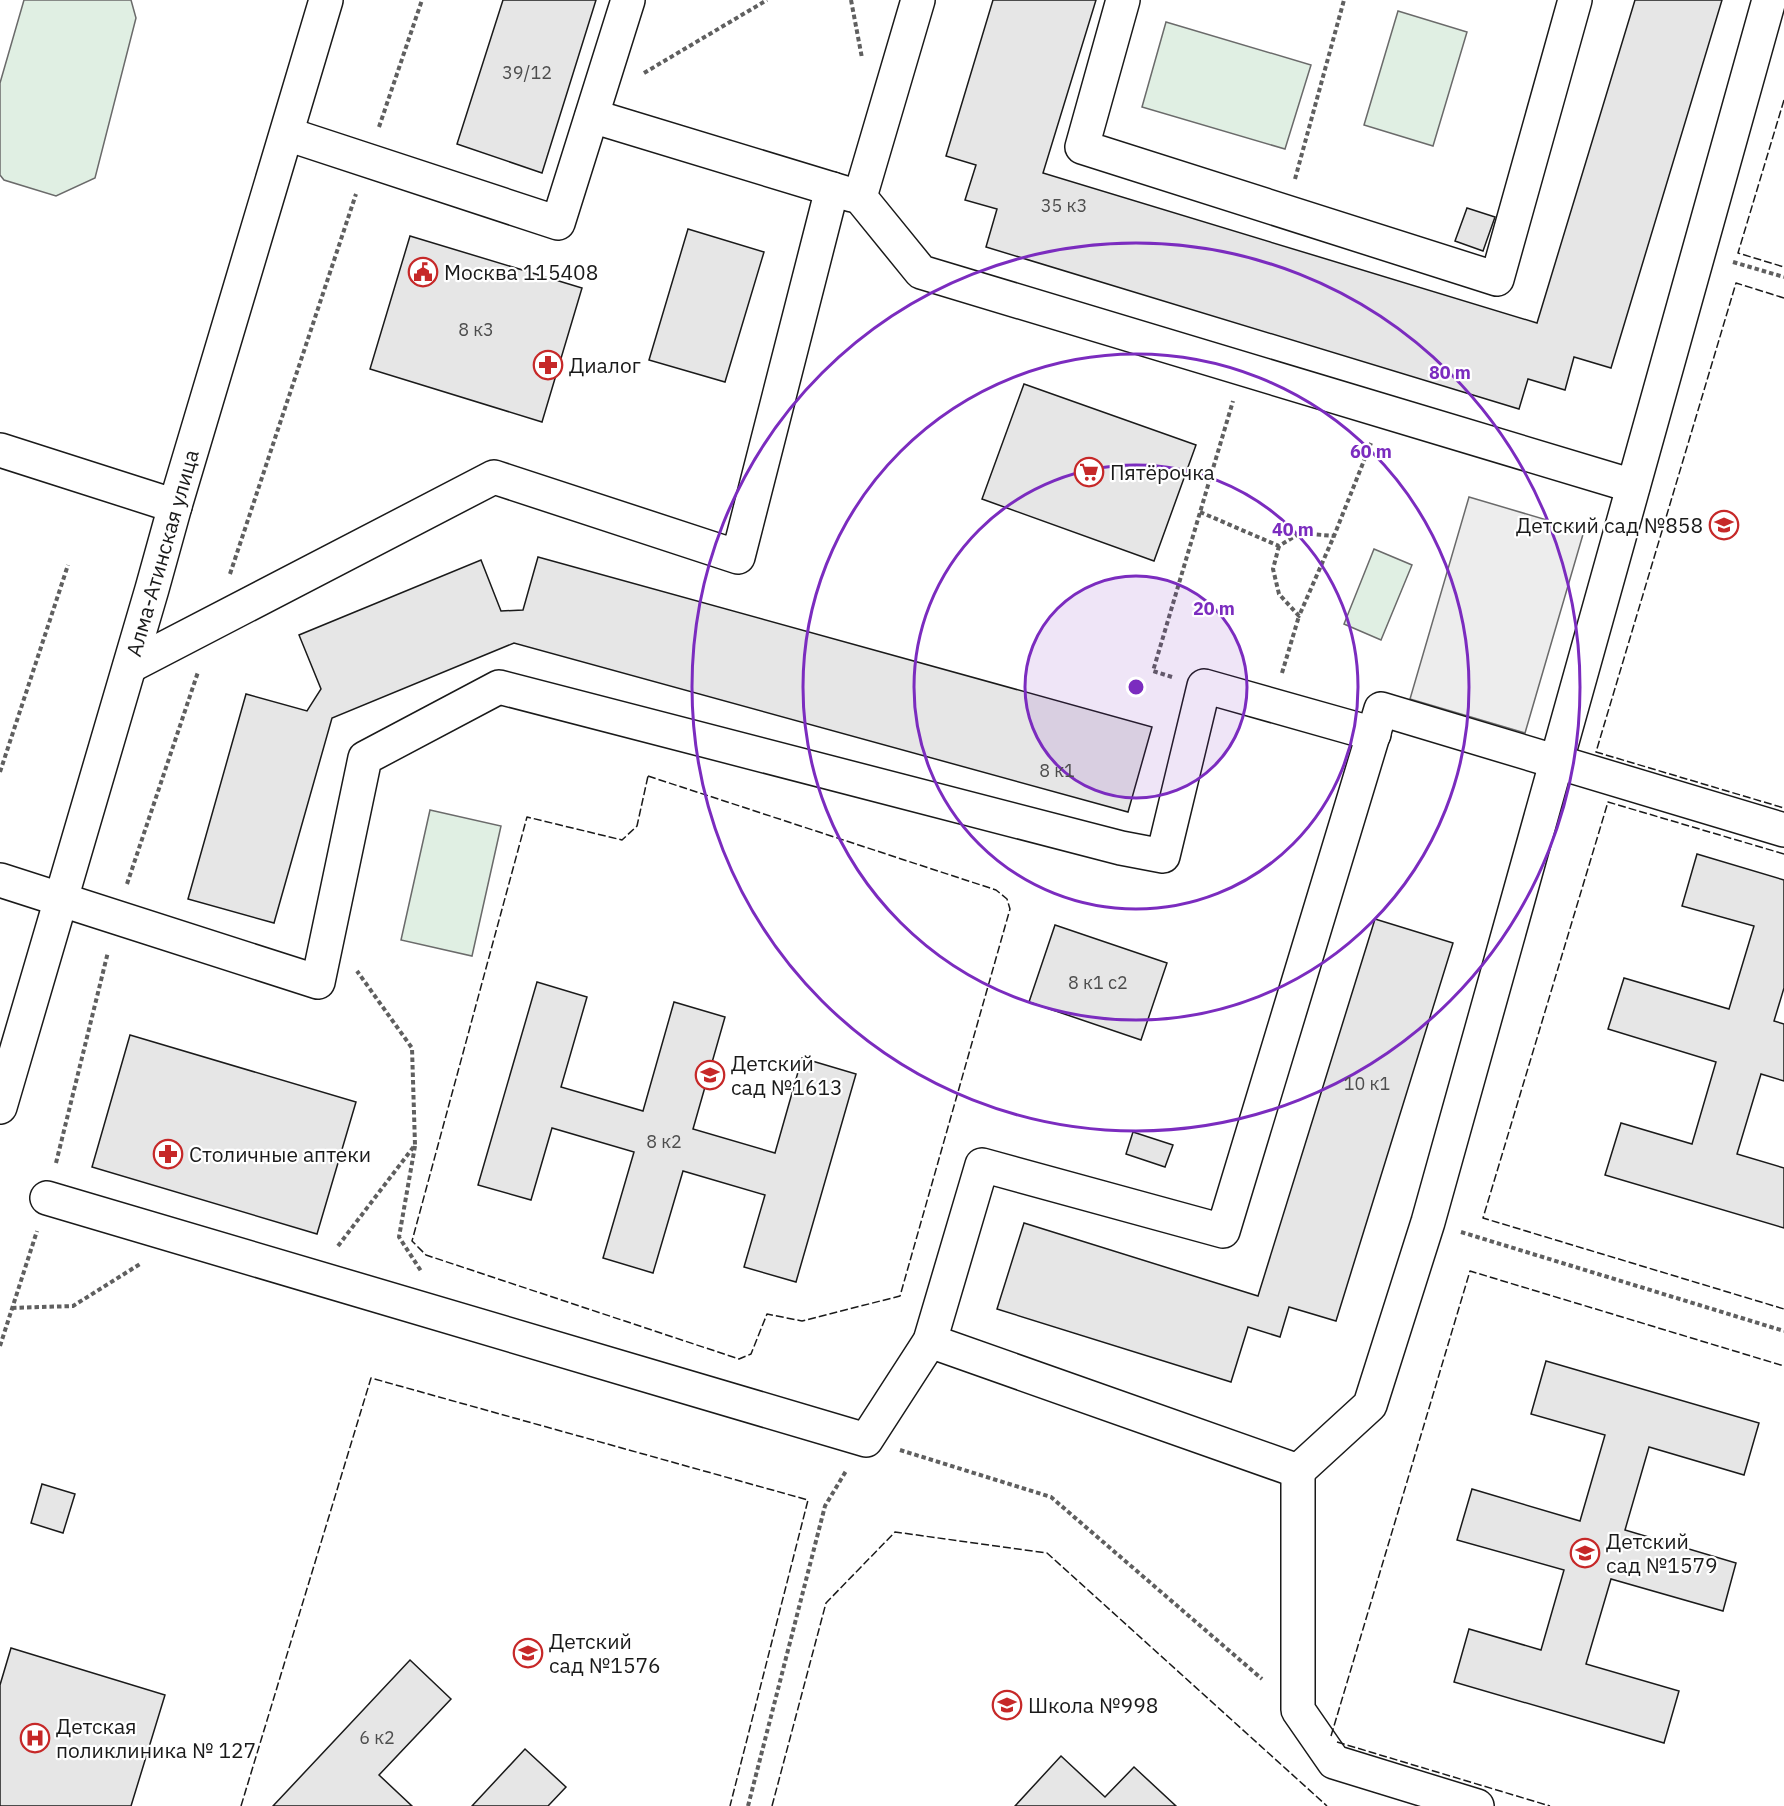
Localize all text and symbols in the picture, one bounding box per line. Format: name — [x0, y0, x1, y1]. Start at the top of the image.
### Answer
house number: 39/12 — [502, 61, 552, 84]
house number: 35 к3 — [1041, 194, 1087, 217]
public building icon: Москва 115408 — [407, 256, 439, 288]
place label: Москва 115408 — [444, 258, 598, 286]
house number: 8 к3 — [458, 318, 494, 341]
pharmacy icon: Диалог — [532, 349, 564, 381]
place label: Диалог — [569, 351, 641, 379]
text: 80 m — [1429, 361, 1471, 384]
text: 60 m — [1350, 440, 1392, 463]
street label: Алма-Атинская улица — [119, 446, 205, 660]
supermarket icon: Пятёрочка — [1073, 456, 1105, 488]
place label: Пятёрочка — [1110, 458, 1215, 486]
school or university icon: Детский сад №858 — [1708, 509, 1740, 541]
place label: Детский сад №858 — [1516, 511, 1703, 539]
text: 40 m — [1272, 518, 1314, 541]
text: 20 m — [1193, 597, 1235, 620]
centre of rings — [1126, 677, 1146, 697]
house number: 8 к1 — [1039, 759, 1075, 782]
house number: 8 к1 с2 — [1068, 971, 1128, 994]
place label: Детский сад №1613 — [731, 1049, 843, 1101]
school or university icon: Детский сад №1613 — [694, 1059, 726, 1091]
house number: 10 к1 — [1344, 1072, 1390, 1095]
house number: 8 к2 — [646, 1130, 682, 1153]
pharmacy icon: Столичные аптеки — [152, 1138, 184, 1170]
place label: Столичные аптеки — [189, 1140, 371, 1168]
place label: Детский сад №1579 — [1606, 1527, 1718, 1579]
school or university icon: Детский сад №1579 — [1569, 1537, 1601, 1569]
place label: Детский сад №1576 — [549, 1627, 661, 1679]
school or university icon: Детский сад №1576 — [512, 1637, 544, 1669]
school or university icon: Школа №998 — [991, 1689, 1023, 1721]
place label: Школа №998 — [1028, 1691, 1158, 1719]
place label: Детская поликлиника № 127 — [56, 1712, 256, 1764]
hospital icon: Детская поликлиника № 127 — [19, 1722, 51, 1754]
house number: 6 к2 — [359, 1726, 395, 1749]

